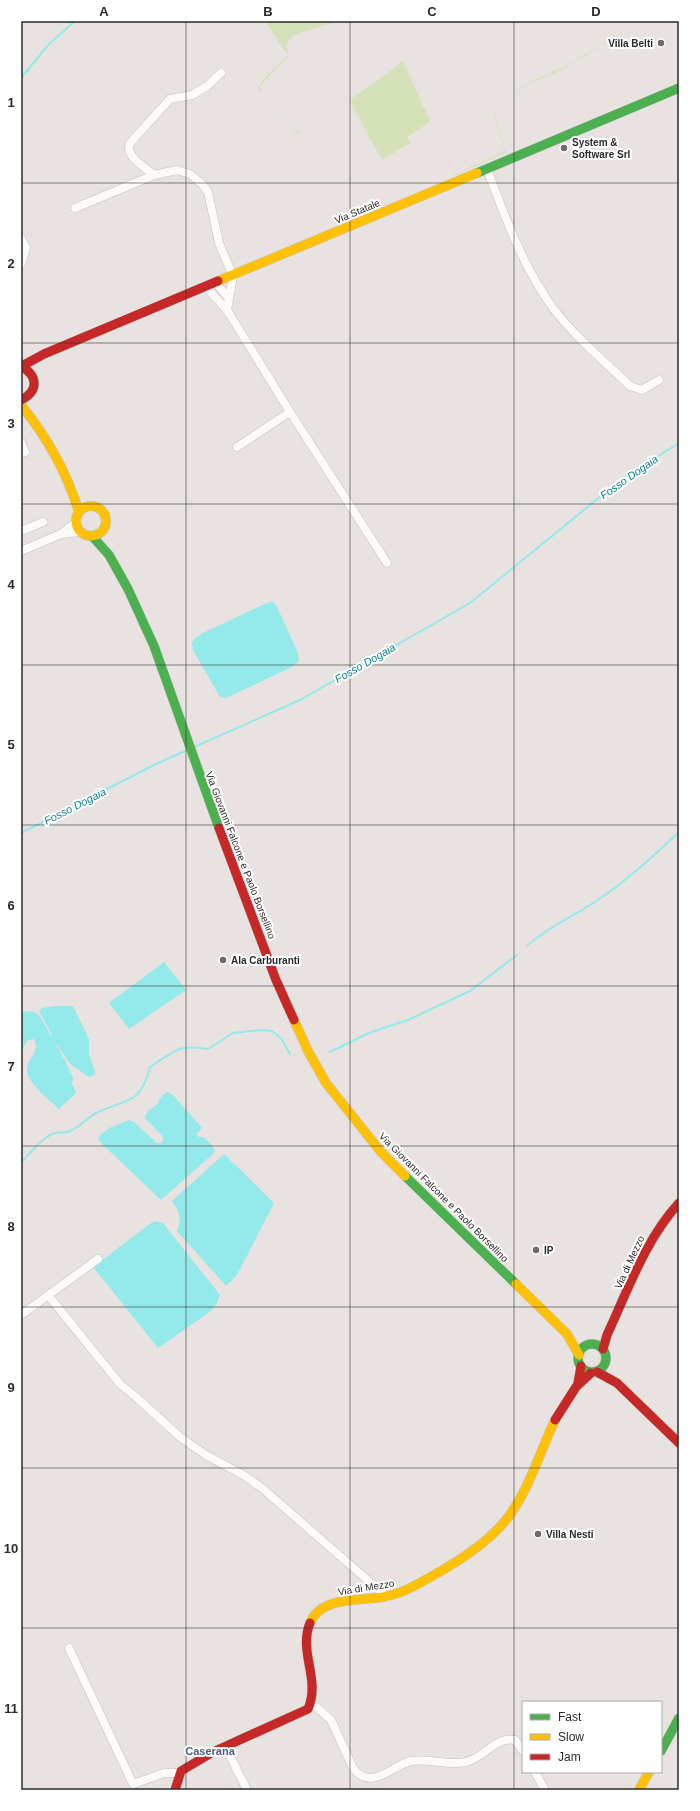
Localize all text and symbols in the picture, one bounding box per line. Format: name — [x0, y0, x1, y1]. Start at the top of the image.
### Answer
text: A — [99, 4, 109, 19]
text: B — [263, 4, 273, 19]
text: C — [427, 4, 437, 19]
text: D — [591, 4, 601, 19]
place label: Villa Belti — [608, 38, 653, 49]
marker: Villa Belti — [656, 38, 666, 48]
text: 1 — [7, 95, 15, 110]
place label: System & Software Srl — [572, 137, 631, 160]
marker: System & Software Srl — [559, 143, 569, 153]
street label: Via Statale — [333, 197, 382, 226]
text: 2 — [7, 256, 15, 271]
text: 3 — [7, 416, 15, 431]
water label: Fosso Dogaia — [598, 453, 660, 501]
text: 4 — [7, 577, 15, 592]
water label: Fosso Dogaia — [333, 641, 397, 685]
text: 5 — [7, 737, 15, 752]
street label: Via Giovanni Falcone e Paolo Borsellino — [203, 770, 278, 941]
water label: Fosso Dogaia — [42, 785, 108, 827]
text: 6 — [7, 898, 15, 913]
marker: Ala Carburanti — [218, 955, 228, 965]
place label: Ala Carburanti — [231, 955, 300, 966]
text: 7 — [7, 1059, 15, 1074]
street label: Via Giovanni Falcone e Paolo Borsellino — [377, 1130, 511, 1265]
text: 8 — [7, 1219, 15, 1234]
street label: Via di Mezzo — [612, 1234, 647, 1290]
marker: IP — [531, 1245, 541, 1255]
place label: IP — [544, 1245, 554, 1256]
text: 9 — [7, 1380, 15, 1395]
marker: Villa Nesti — [533, 1529, 543, 1539]
place label: Villa Nesti — [546, 1529, 594, 1540]
text: 10 — [4, 1541, 18, 1556]
street label: Via di Mezzo — [337, 1578, 396, 1597]
text: 11 — [4, 1701, 18, 1716]
legend — [522, 1701, 662, 1773]
text: Fast — [558, 1710, 582, 1724]
text: Slow — [558, 1730, 584, 1744]
district label: Caserana — [185, 1745, 236, 1757]
text: Jam — [558, 1750, 581, 1764]

